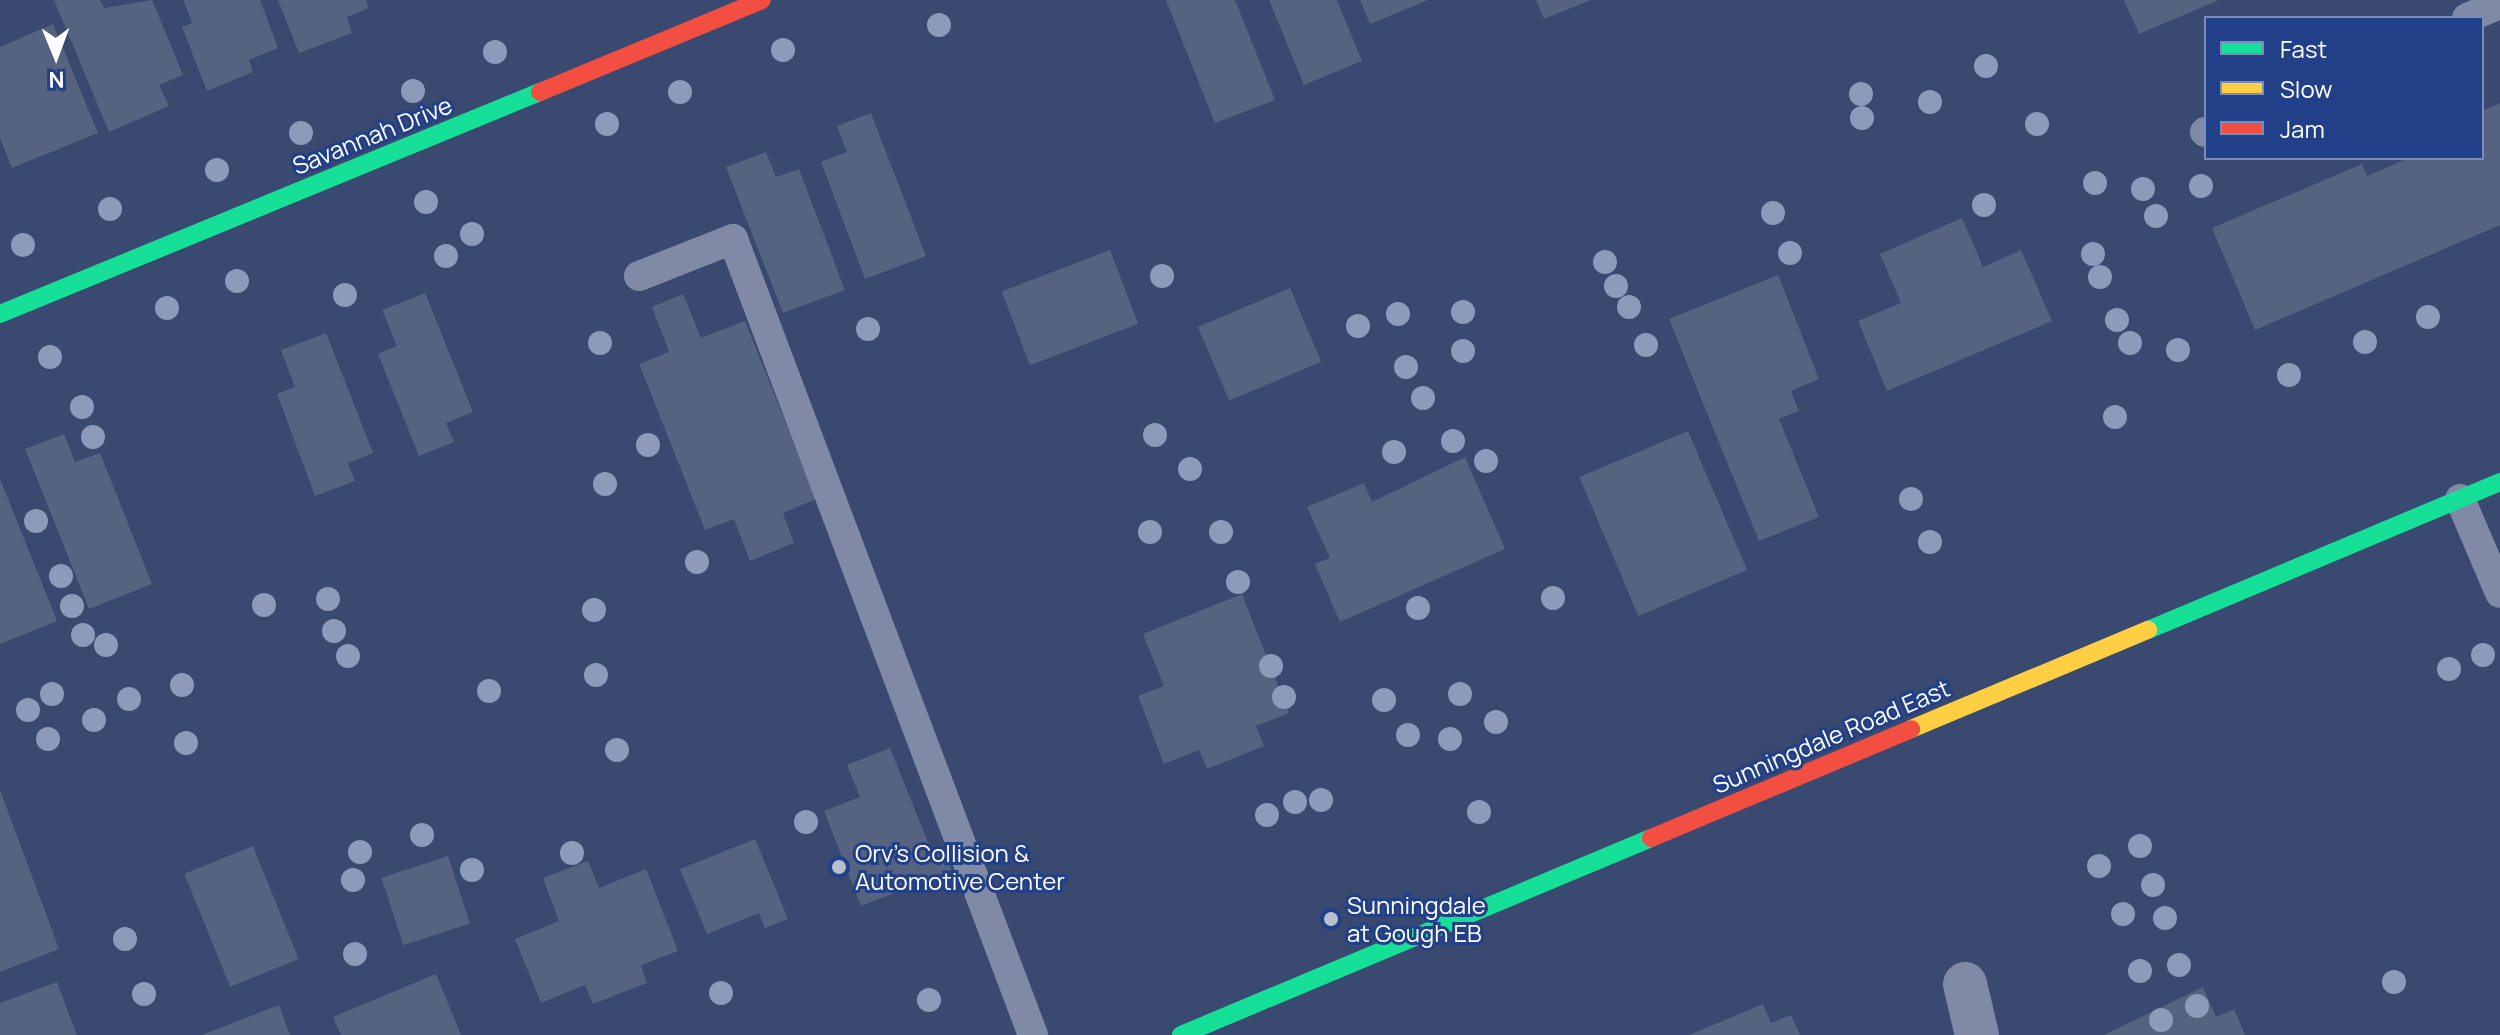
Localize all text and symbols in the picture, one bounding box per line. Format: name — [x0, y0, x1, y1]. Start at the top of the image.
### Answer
north arrow — [16, 16, 96, 96]
legend — [2204, 16, 2484, 160]
text: Fast — [2280, 32, 2327, 65]
text: N — [48, 65, 65, 95]
text: Slow — [2280, 72, 2333, 105]
street label: Savannah Drive — [288, 90, 456, 180]
text: Jam — [2280, 112, 2325, 145]
street label: Sunningdale Road East — [1708, 673, 1954, 799]
place label: Orv's Collision & Automotive Center — [855, 839, 1065, 895]
marker: Orv's Collision & Automotive Center — [830, 858, 848, 876]
place label: Sunningdale at Gough EB — [1347, 891, 1486, 947]
marker: Sunningdale at Gough EB — [1322, 910, 1340, 928]

